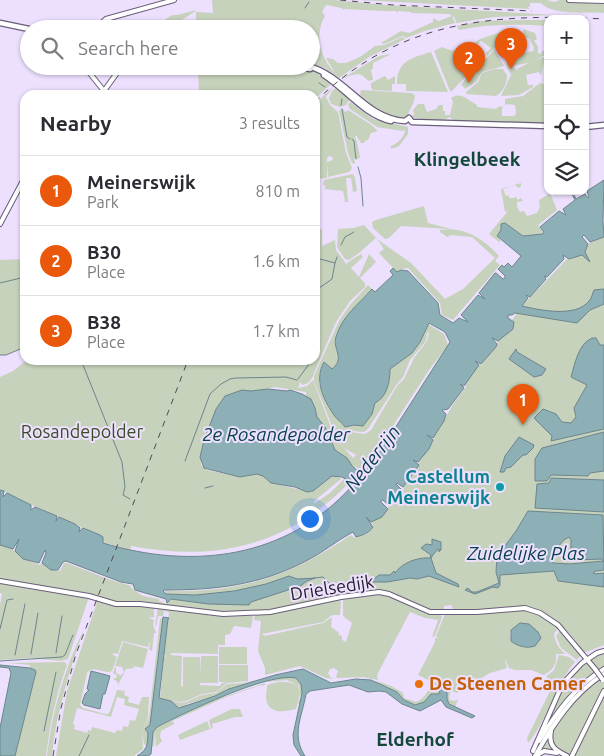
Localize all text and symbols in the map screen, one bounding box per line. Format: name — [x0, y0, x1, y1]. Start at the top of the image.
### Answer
map controls — [544, 15, 589, 195]
button: + — [544, 15, 589, 60]
search box — [20, 20, 320, 75]
pin: 3 — [495, 28, 527, 69]
icon: search — [38, 34, 66, 62]
text: Search here — [78, 37, 178, 59]
pin: 2 — [453, 42, 485, 83]
button: − — [544, 60, 589, 105]
button: locate — [544, 105, 589, 150]
text: Nearby — [40, 111, 111, 135]
text: 3 results — [239, 114, 300, 132]
district label: Klingelbeek — [414, 148, 521, 170]
button: layers — [544, 150, 589, 195]
text: Meinerswijk — [87, 171, 196, 193]
text: 1 — [51, 182, 61, 200]
text: 810 m — [255, 182, 300, 200]
text: Park — [87, 193, 119, 211]
text: B30 — [87, 241, 121, 263]
text: 2 — [51, 252, 61, 270]
text: 1.6 km — [252, 252, 300, 270]
text: Place — [87, 263, 125, 281]
text: B38 — [87, 311, 121, 333]
text: 3 — [51, 322, 61, 340]
text: 1.7 km — [252, 322, 300, 340]
text: Place — [87, 333, 125, 351]
pin: 1 — [507, 384, 539, 425]
park label: Rosandepolder — [21, 421, 143, 441]
water label: Nederrijn — [339, 421, 405, 495]
water label: 2e Rosandepolder — [202, 423, 351, 445]
place label: Castellum Meinerswijk — [387, 466, 490, 507]
marker: Castellum Meinerswijk — [494, 481, 506, 493]
your location — [297, 506, 323, 532]
water label: Zuidelijke Plas — [466, 542, 585, 564]
street label: Drielsedijk — [288, 571, 375, 604]
place label: De Steenen Camer — [429, 673, 586, 693]
marker: De Steenen Camer — [413, 678, 425, 690]
district label: Elderhof — [376, 728, 454, 750]

